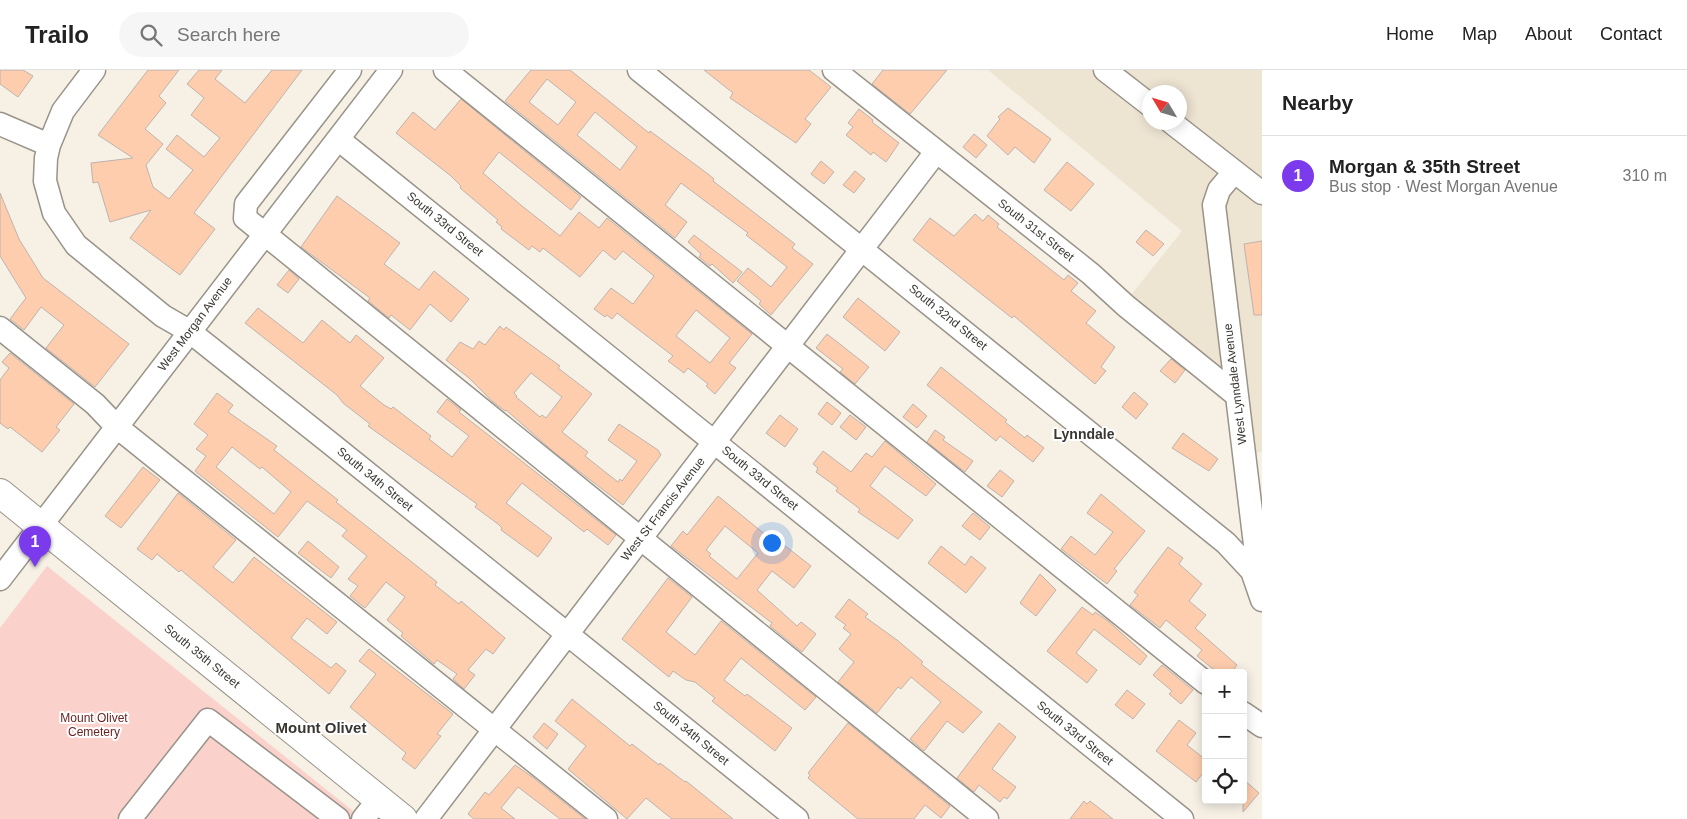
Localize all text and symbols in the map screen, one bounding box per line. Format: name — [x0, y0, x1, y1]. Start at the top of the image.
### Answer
search box — [119, 12, 469, 57]
text: Trailo — [25, 21, 89, 48]
icon: search — [137, 21, 165, 49]
text: Search here — [177, 24, 281, 45]
text: Home — [1386, 24, 1434, 44]
text: Map — [1462, 24, 1497, 44]
text: About — [1525, 24, 1572, 44]
text: Contact — [1600, 24, 1662, 44]
north arrow — [1142, 85, 1187, 130]
text: Nearby — [1282, 91, 1353, 114]
text: Morgan & 35th Street — [1329, 156, 1520, 177]
text: 1 — [1294, 167, 1302, 184]
text: 310 m — [1623, 167, 1667, 184]
text: Bus stop · West Morgan Avenue — [1329, 178, 1558, 195]
street label: South 33rd Street — [404, 189, 486, 259]
street label: South 31st Street — [995, 196, 1077, 264]
street label: West Morgan Avenue — [155, 274, 235, 374]
street label: South 32nd Street — [906, 281, 991, 353]
street label: West Lynndale Avenue — [1221, 322, 1249, 445]
district label: Lynndale — [1054, 426, 1115, 442]
street label: South 33rd Street — [719, 443, 801, 513]
street label: South 34th Street — [334, 444, 416, 514]
street label: West St Francis Avenue — [618, 454, 708, 564]
pin: 1 — [19, 526, 51, 567]
your location — [759, 530, 785, 556]
street label: South 35th Street — [161, 621, 243, 691]
map controls — [1202, 669, 1247, 804]
button: + — [1202, 669, 1247, 714]
street label: South 34th Street — [650, 698, 732, 768]
street label: South 33rd Street — [1034, 698, 1116, 768]
park label: Mount Olivet Cemetery — [60, 711, 128, 739]
button: − — [1202, 714, 1247, 759]
district label: Mount Olivet — [276, 719, 366, 736]
button: locate — [1202, 759, 1247, 804]

